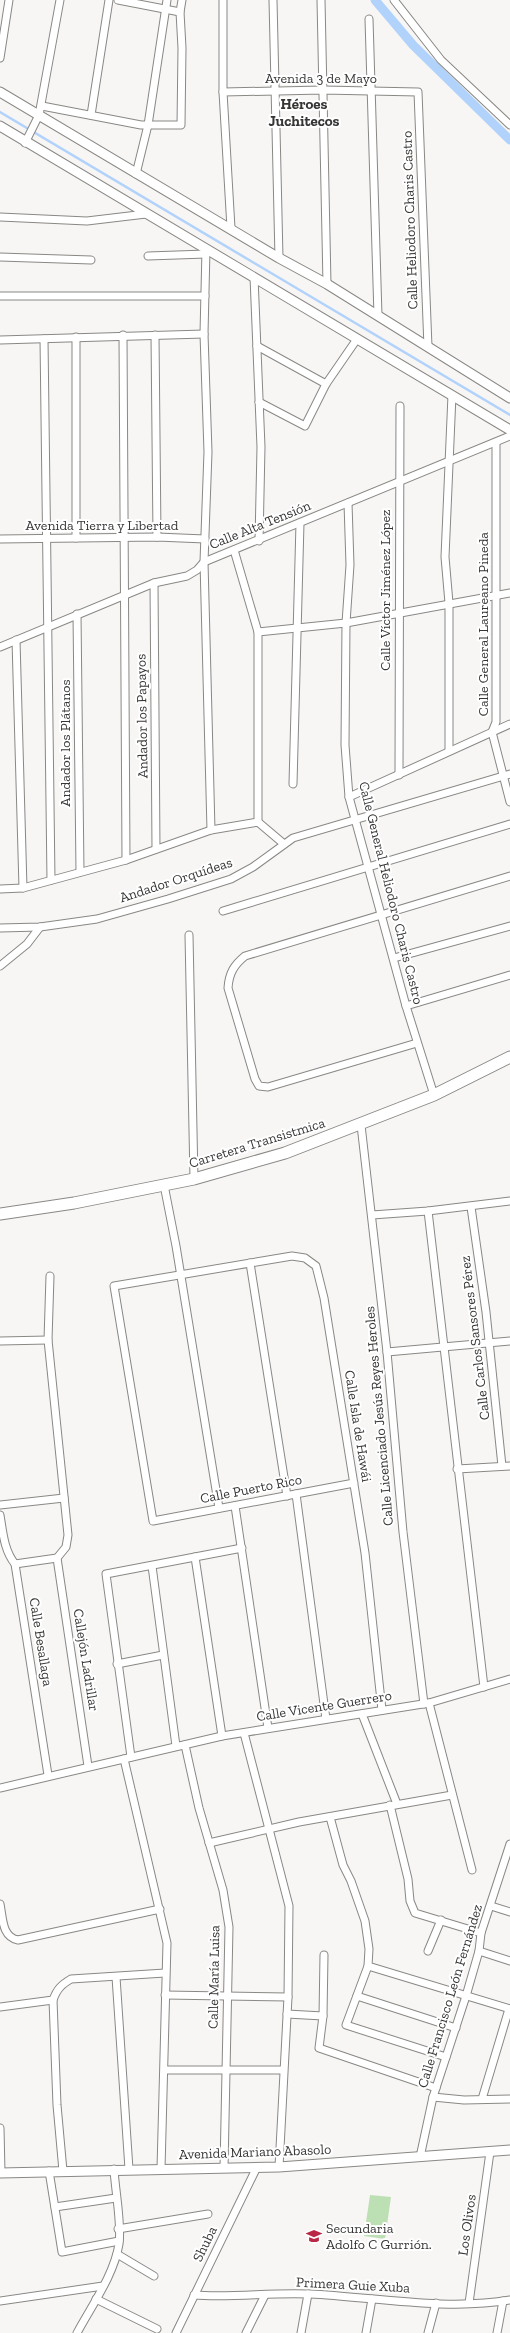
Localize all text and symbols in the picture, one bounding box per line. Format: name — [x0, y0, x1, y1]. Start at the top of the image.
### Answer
street label: Avenida 3 de Mayo — [265, 70, 377, 87]
district label: Héroes Juchitecos — [268, 95, 340, 130]
street label: Calle Heliodoro Charis Castro — [398, 130, 422, 310]
street label: Calle Alta Tensión — [207, 497, 313, 553]
street label: Calle Víctor Jiménez López — [377, 509, 394, 671]
street label: Avenida Tierra y Libertad — [26, 517, 179, 534]
street label: Calle General Laureano Pineda — [475, 532, 492, 716]
street label: Andador los Papayos — [132, 654, 152, 778]
street label: Andador los Plátanos — [57, 679, 74, 807]
street label: Calle General Heliodoro Charis Castro — [355, 780, 427, 1006]
street label: Andador Orquídeas — [117, 854, 235, 906]
street label: Carretera Transistmica — [187, 1114, 327, 1172]
street label: Calle Carlos Sansores Pérez — [456, 1254, 494, 1421]
street label: Calle Licenciado Jesús Reyes Heroles — [361, 1305, 397, 1527]
street label: Calle Isla de Hawái — [341, 1369, 375, 1483]
street label: Calle Puerto Rico — [199, 1471, 303, 1507]
street label: Calle Besallaga — [26, 1596, 56, 1688]
street label: Callejón Ladrillar — [69, 1607, 103, 1713]
street label: Calle Vicente Guerrero — [255, 1687, 393, 1725]
street label: Calle Francisco León Fernández — [414, 1902, 486, 2090]
street label: Calle María Luisa — [205, 1925, 223, 2029]
street label: Avenida Mariano Abasolo — [178, 2141, 332, 2163]
street label: Los Olivos — [454, 2193, 480, 2257]
place label: Secundaria Adolfo C Gurrión. — [326, 2220, 432, 2253]
street label: Shuba — [189, 2223, 221, 2265]
school or university icon: Secundaria Adolfo C Gurrión. — [305, 2227, 323, 2245]
street label: Primera Guie Xuba — [296, 2274, 411, 2296]

